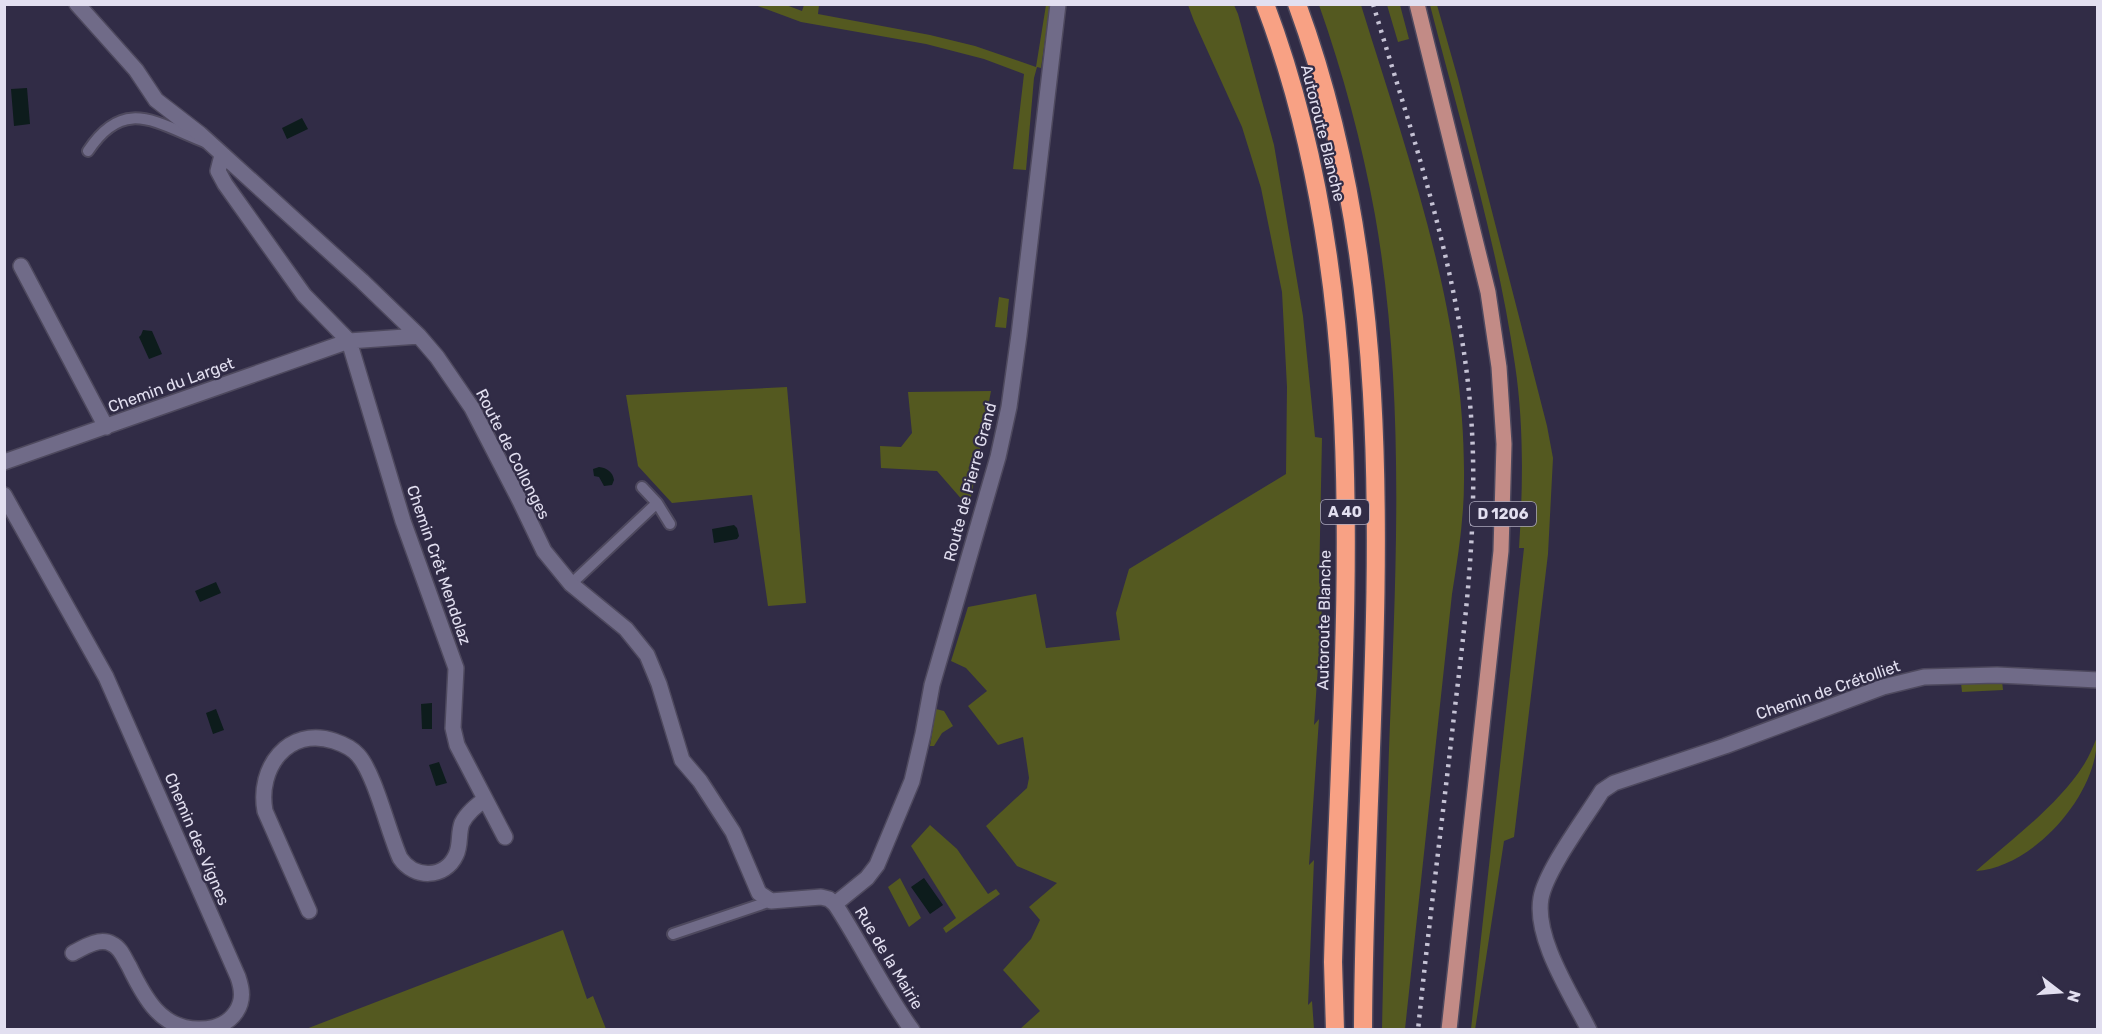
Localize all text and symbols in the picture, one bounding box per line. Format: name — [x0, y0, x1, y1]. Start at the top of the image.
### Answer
street label: Autoroute Blanche — [1297, 63, 1349, 203]
street label: Chemin du Larget — [105, 353, 237, 417]
street label: Route de Collonges — [472, 386, 554, 522]
street label: Route de Pierre Grand — [940, 401, 1000, 563]
street label: Chemin Crêt Mendolaz — [403, 483, 475, 647]
road number: A 40 — [1321, 500, 1369, 524]
road number: D 1206 — [1470, 502, 1536, 526]
street label: Autoroute Blanche — [1313, 550, 1335, 690]
street label: Chemin de Crétolliet — [1753, 656, 1903, 724]
street label: Chemin des Vignes — [161, 770, 233, 908]
street label: Rue de la Mairie — [851, 903, 927, 1013]
north arrow — [2030, 962, 2090, 1022]
text: N — [2063, 988, 2085, 1005]

